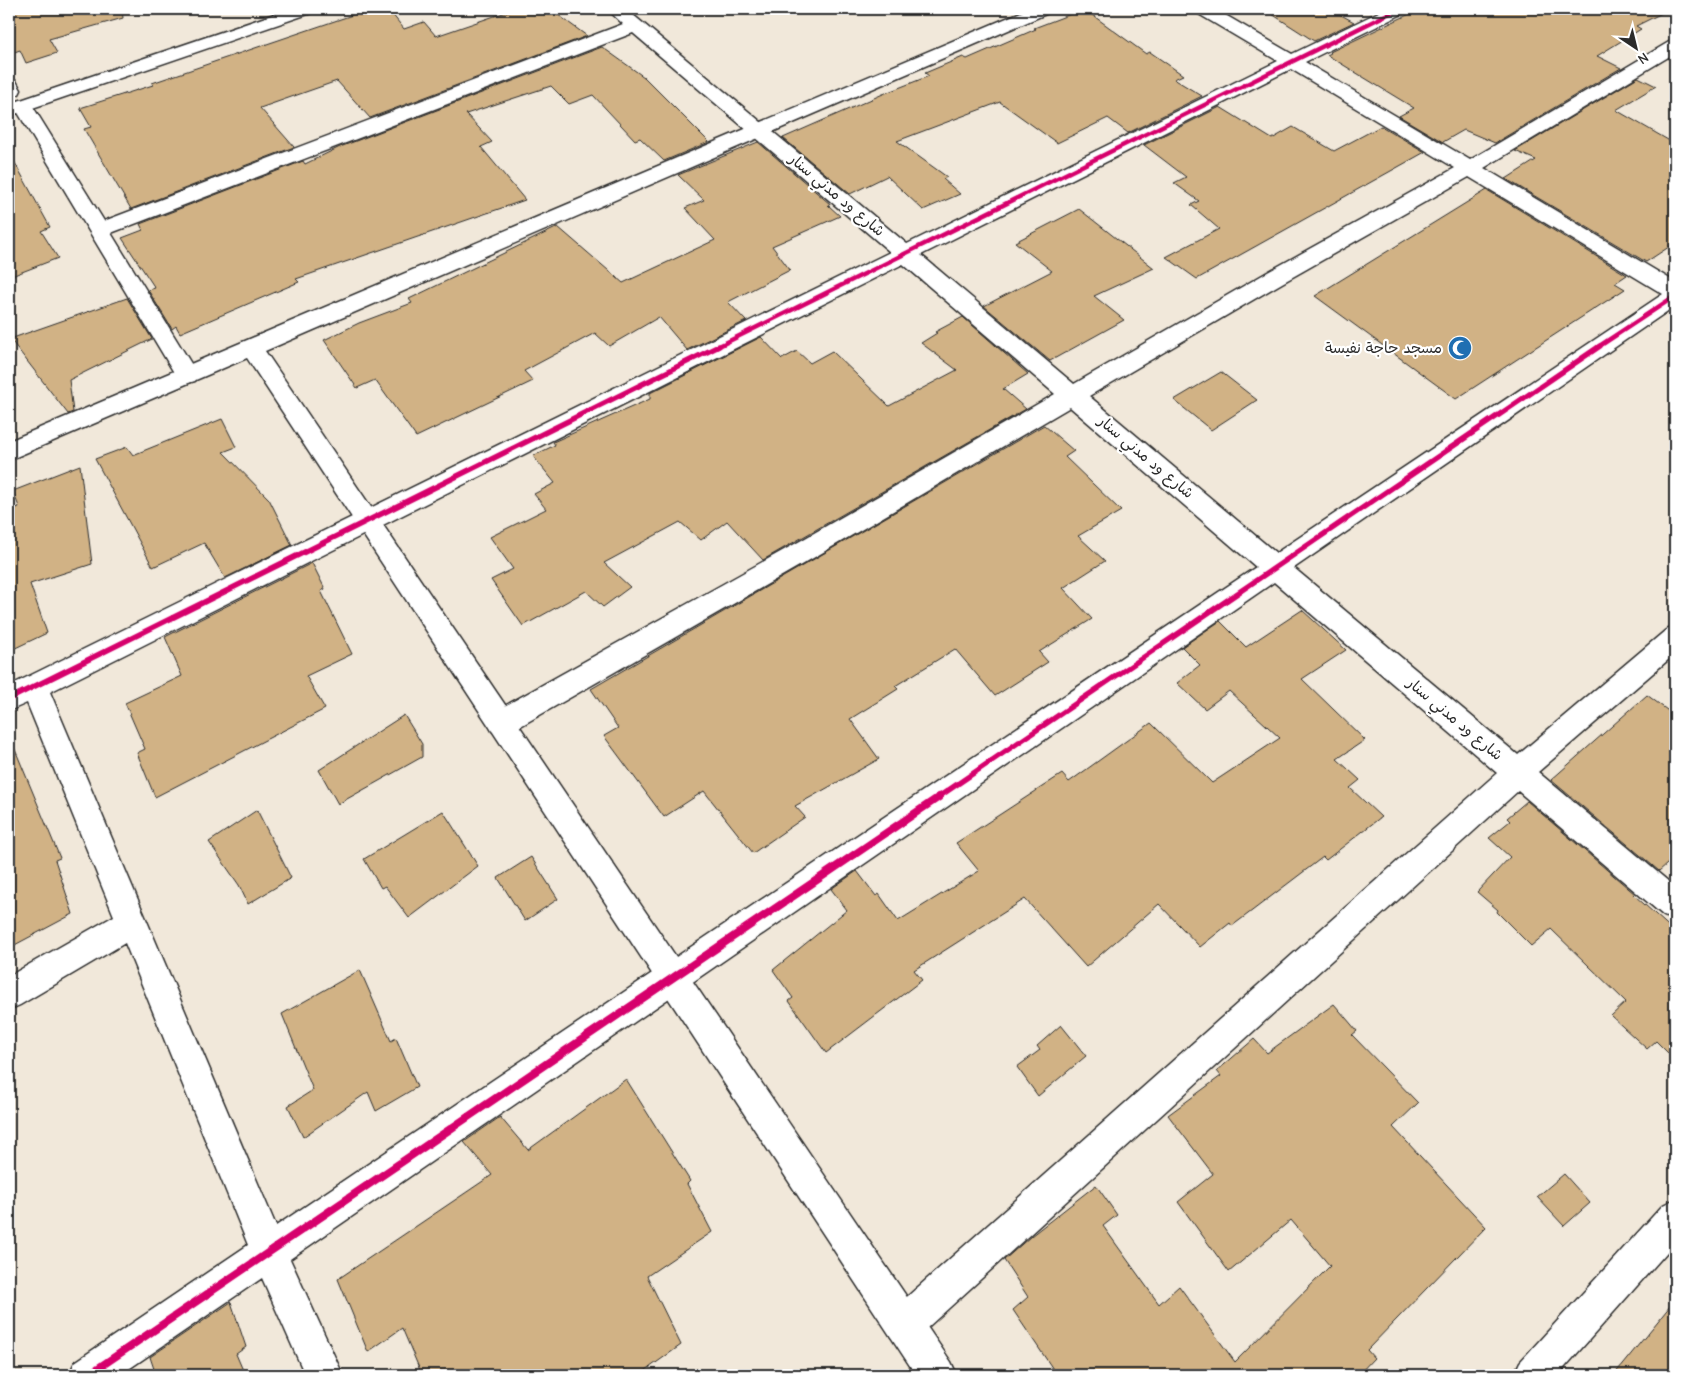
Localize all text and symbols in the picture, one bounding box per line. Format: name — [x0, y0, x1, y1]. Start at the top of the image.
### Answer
north arrow — [1612, 22, 1662, 72]
text: N — [1635, 49, 1652, 68]
street label: شارع ود مدني سنار — [782, 149, 888, 243]
mosque icon: مسجد حاجة نفيسة — [1447, 335, 1473, 361]
place label: مسجد حاجة نفيسة — [1325, 339, 1442, 357]
street label: شارع ود مدني سنار — [1091, 411, 1197, 505]
street label: شارع ود مدني سنار — [1400, 673, 1506, 767]

